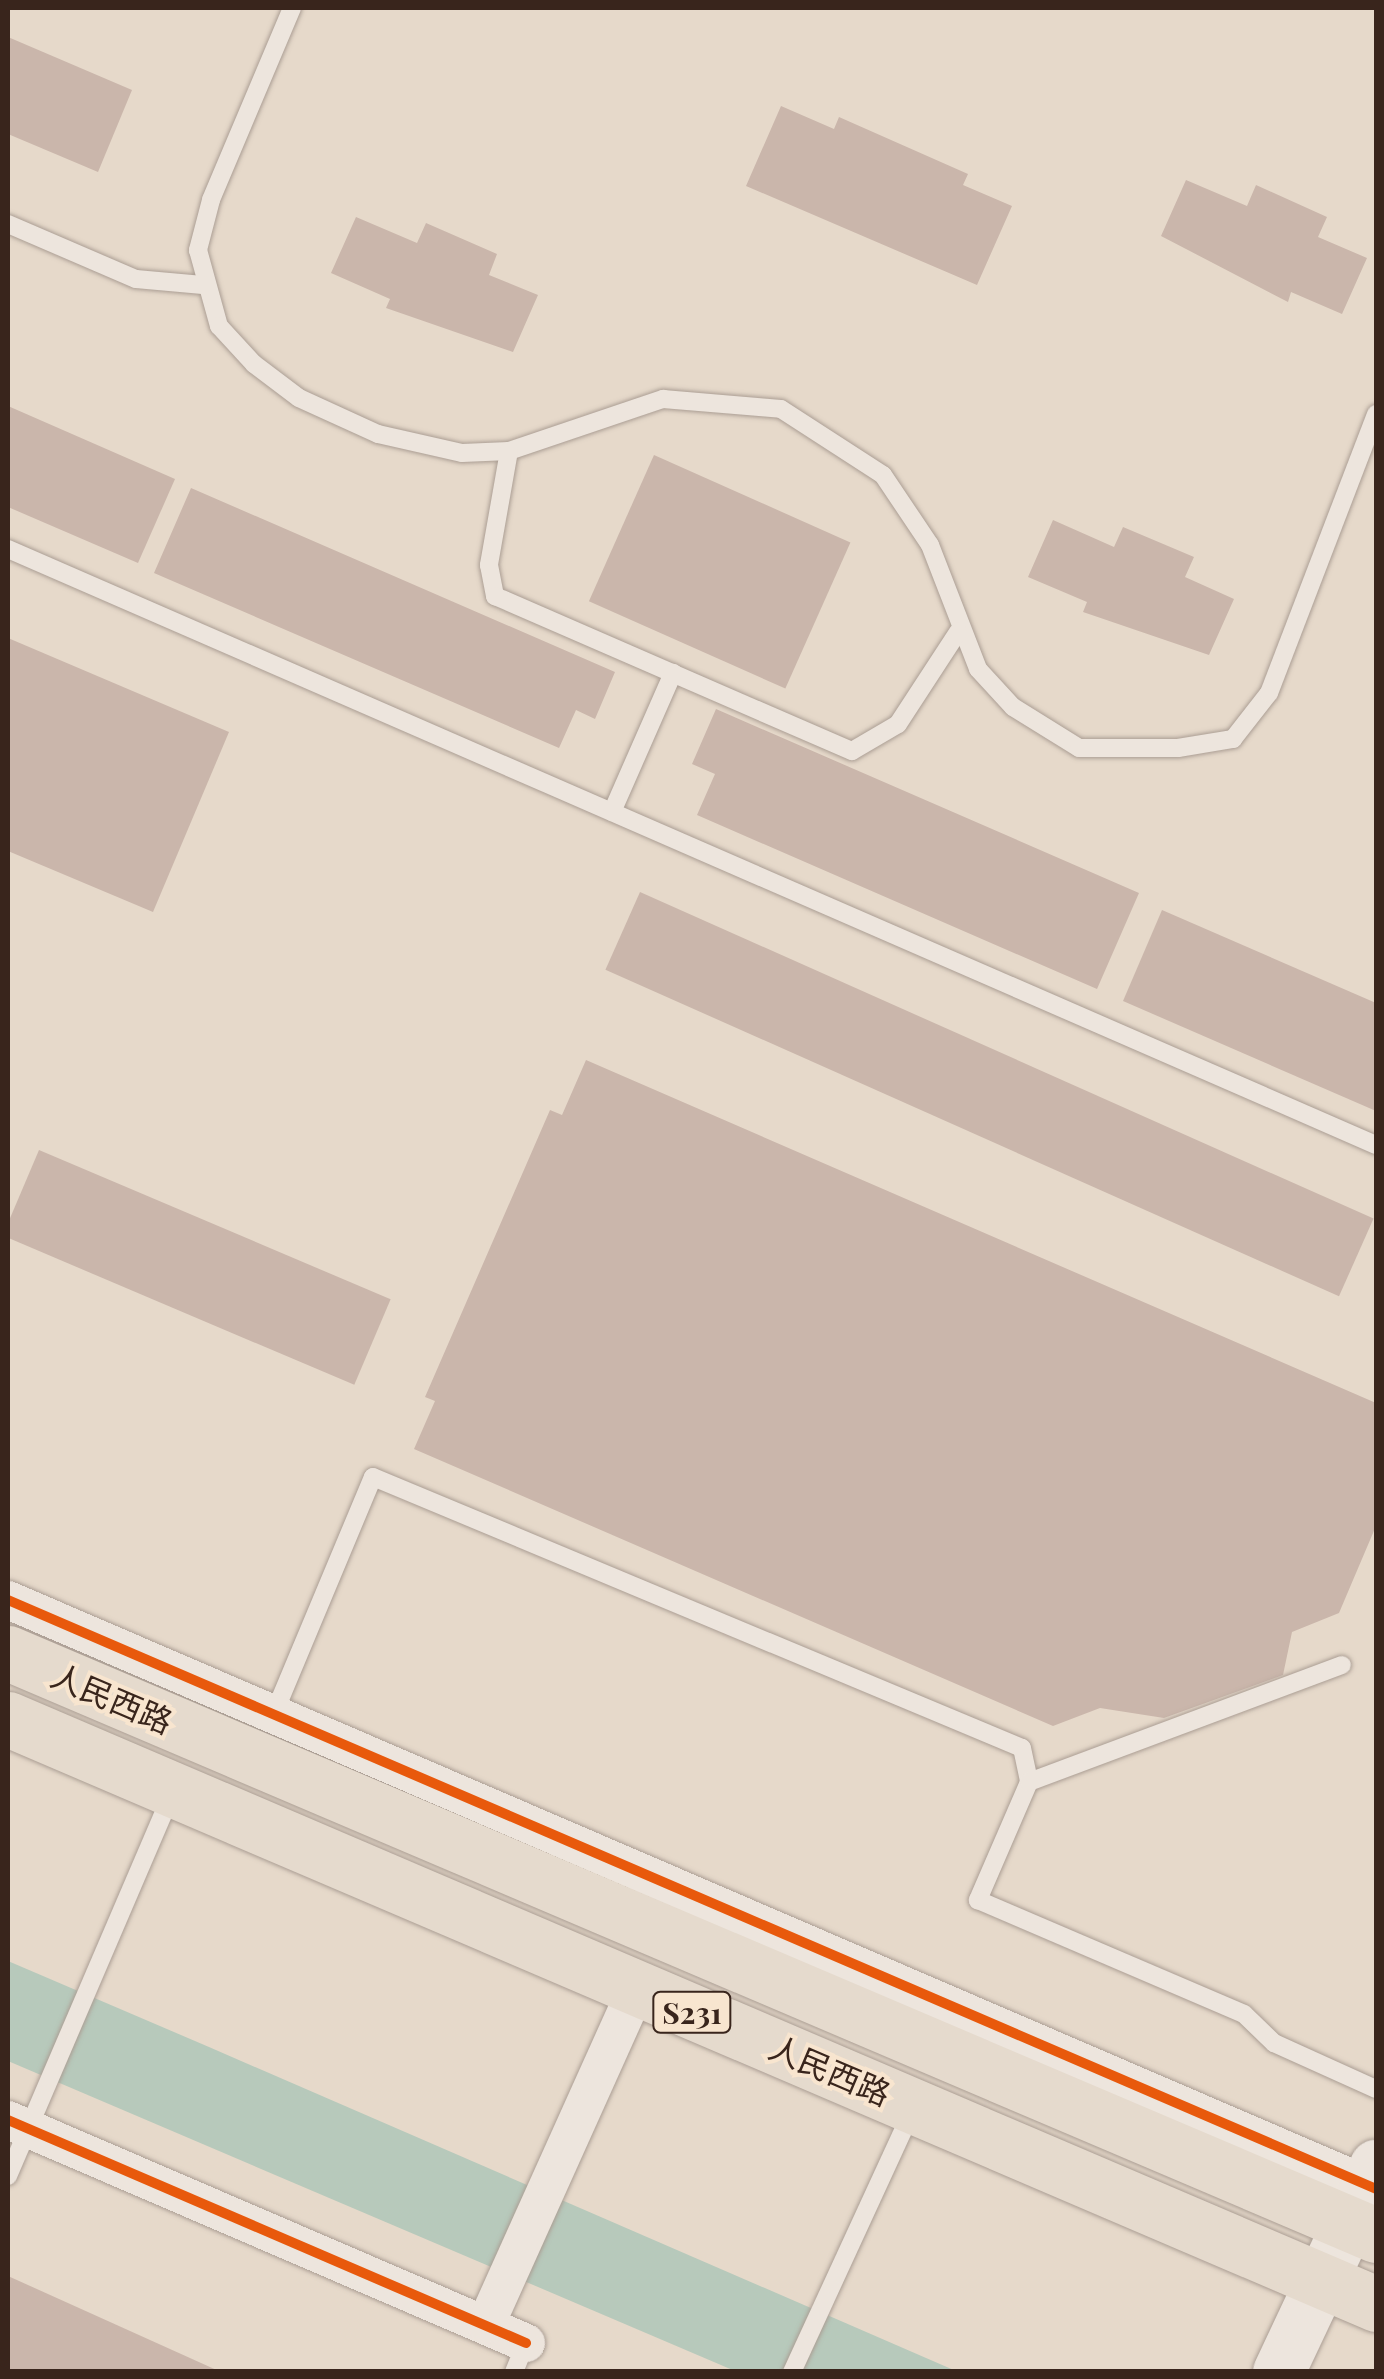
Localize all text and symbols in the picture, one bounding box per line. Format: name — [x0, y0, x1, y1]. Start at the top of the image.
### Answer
street label: 人民西路 — [46, 1655, 178, 1741]
road number: S231 — [652, 1987, 732, 2037]
street label: 人民西路 — [764, 2027, 896, 2113]

